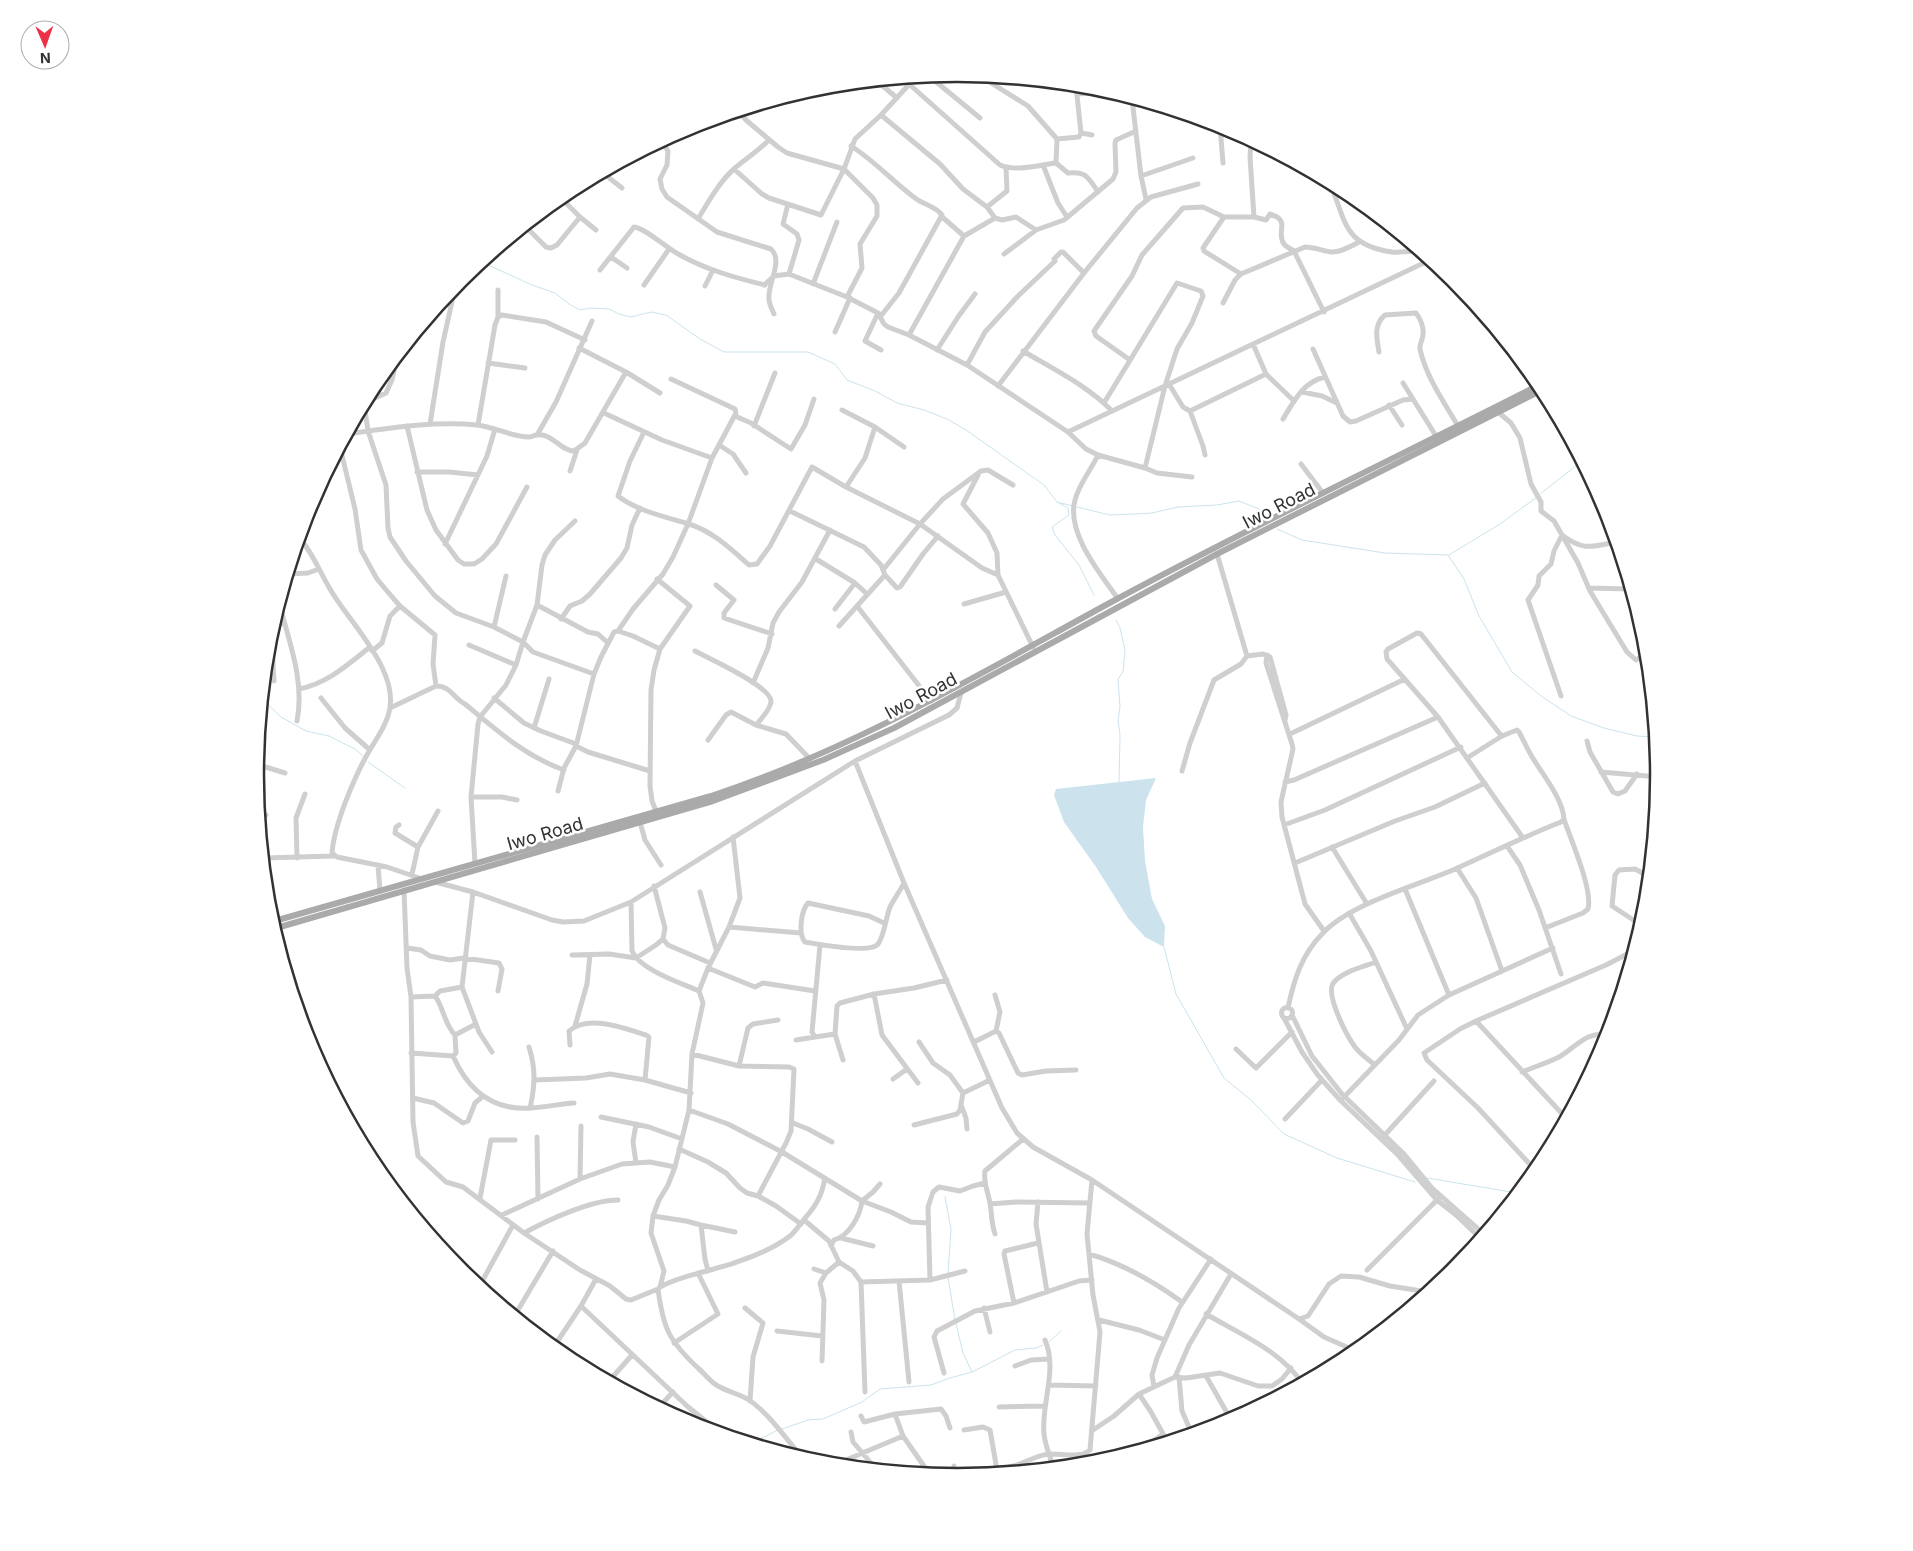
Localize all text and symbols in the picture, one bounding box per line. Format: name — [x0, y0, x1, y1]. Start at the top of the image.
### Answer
north arrow — [20, 20, 70, 70]
text: N — [40, 50, 51, 67]
street label: Iwo Road — [1239, 478, 1319, 533]
street label: Iwo Road — [881, 668, 960, 723]
street label: Iwo Road — [504, 813, 585, 854]

